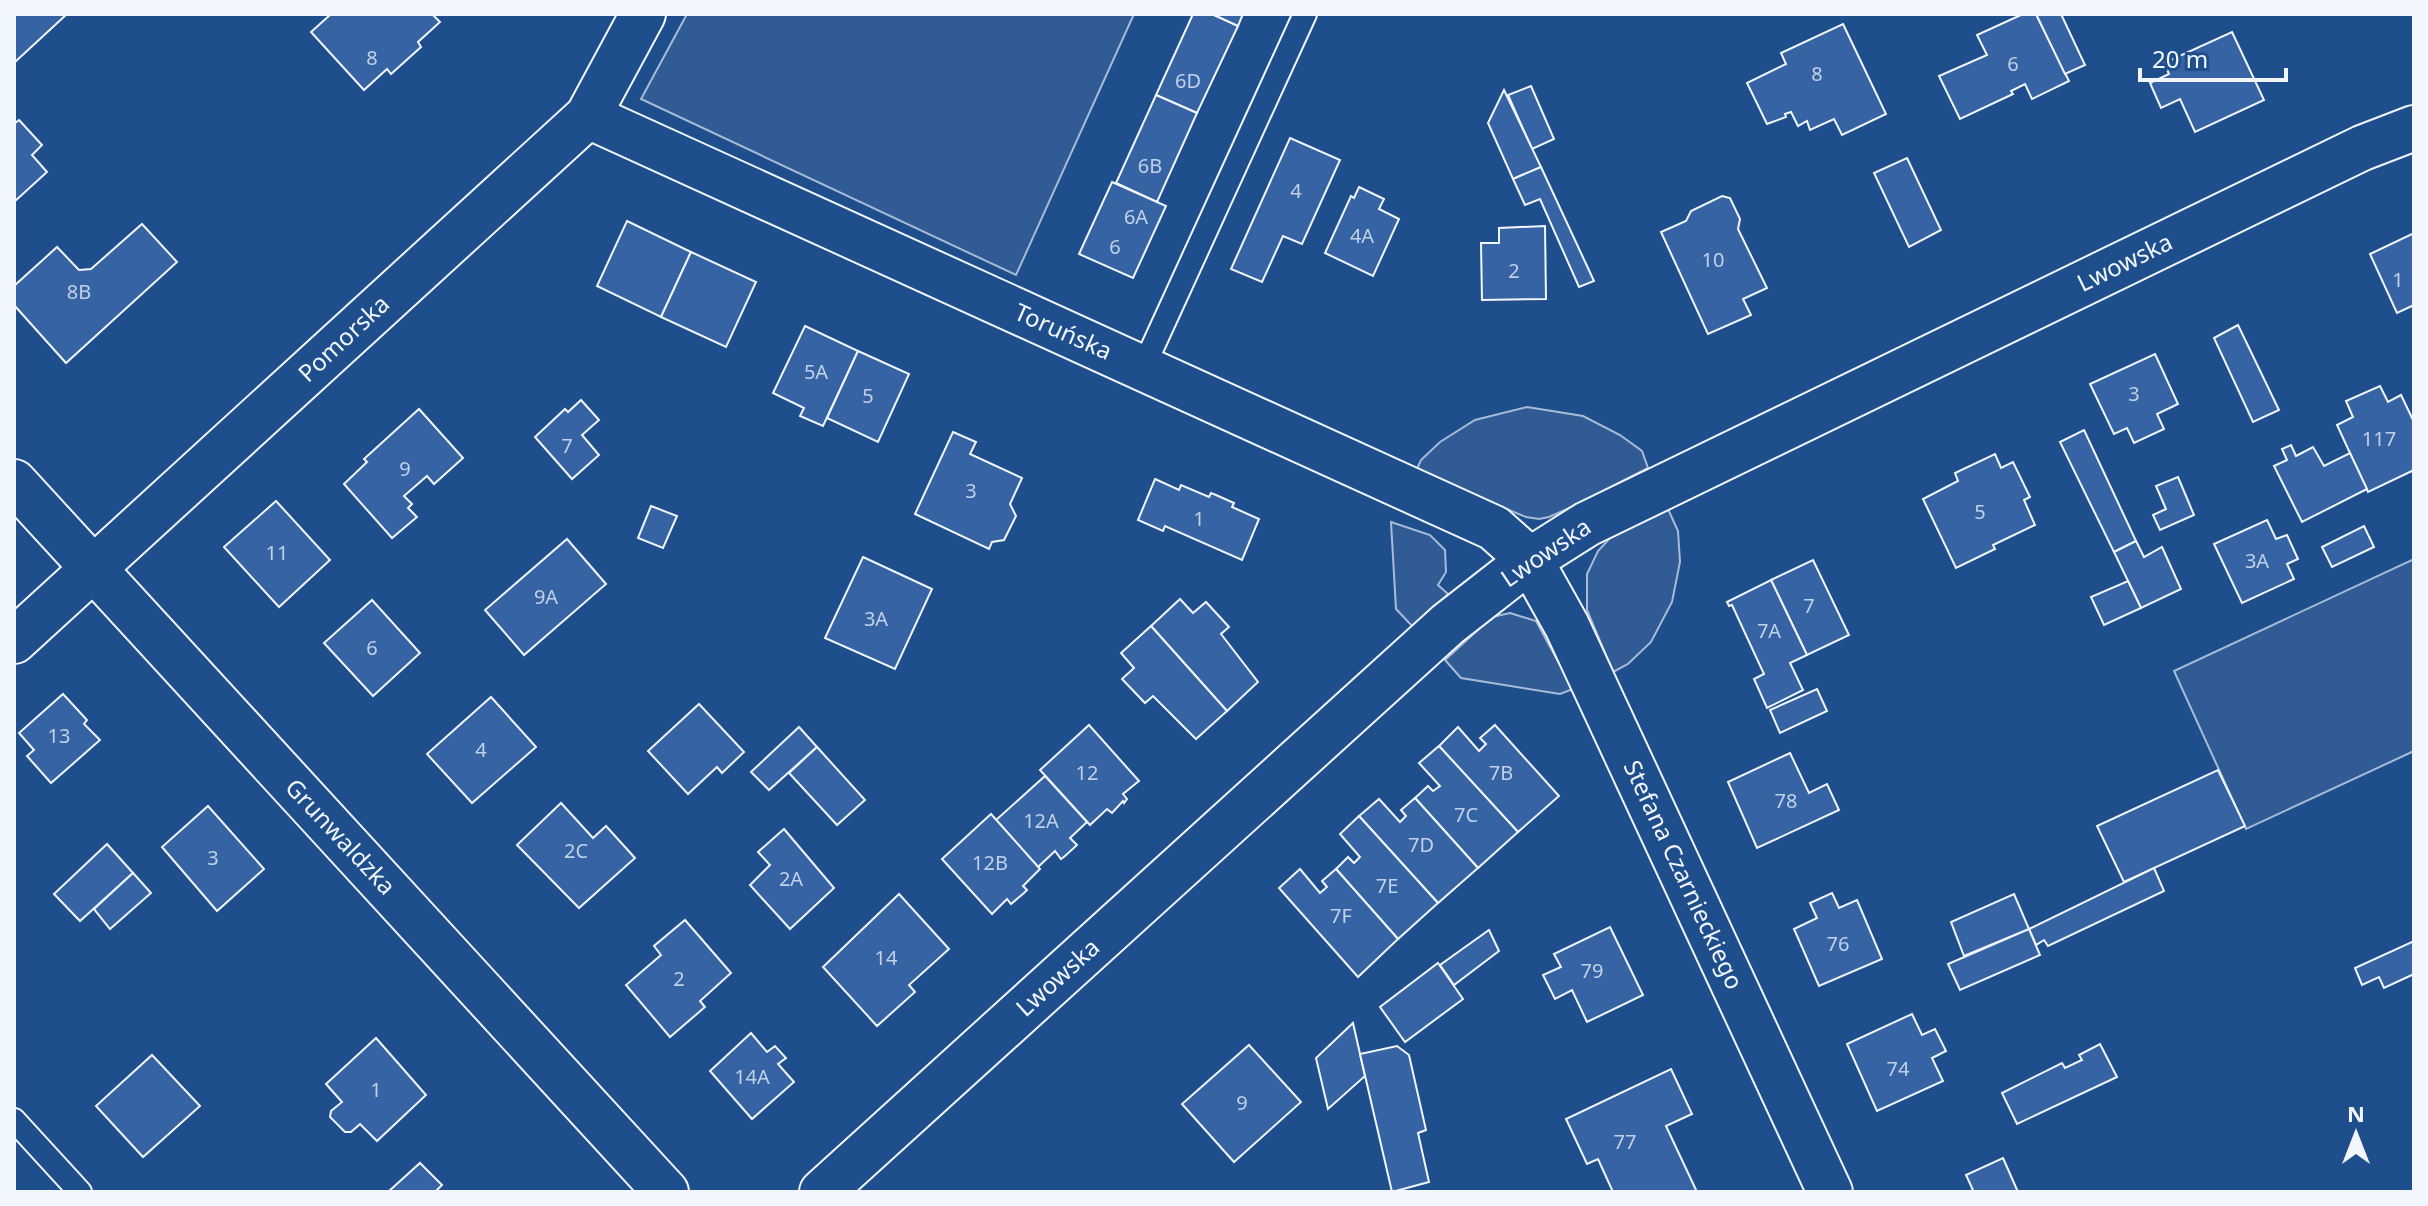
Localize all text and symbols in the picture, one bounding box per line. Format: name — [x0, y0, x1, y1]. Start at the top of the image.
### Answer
scale bar — [2140, 32, 2286, 82]
text: 20 m — [2152, 42, 2208, 75]
house number: 8 — [366, 44, 378, 71]
house number: 6 — [2007, 50, 2019, 77]
house number: 8 — [1811, 60, 1823, 87]
house number: 6D — [1175, 67, 1201, 94]
house number: 6B — [1138, 152, 1162, 179]
house number: 4 — [1290, 177, 1302, 204]
house number: 6A — [1124, 203, 1148, 230]
house number: 4A — [1350, 222, 1374, 249]
street label: Lwowska — [2071, 224, 2177, 299]
house number: 6 — [1109, 233, 1121, 260]
house number: 10 — [1702, 246, 1724, 273]
house number: 2 — [1508, 257, 1520, 284]
house number: 1 — [2392, 266, 2404, 293]
house number: 8B — [67, 278, 91, 305]
street label: Pomorska — [290, 287, 396, 389]
street label: Toruńska — [1010, 294, 1118, 367]
house number: 5A — [804, 358, 828, 385]
house number: 3 — [2128, 380, 2140, 407]
house number: 5 — [862, 382, 874, 409]
house number: 117 — [2362, 425, 2396, 452]
house number: 7 — [561, 432, 573, 459]
house number: 9 — [399, 455, 411, 482]
house number: 3 — [965, 477, 977, 504]
house number: 5 — [1974, 498, 1986, 525]
house number: 1 — [1193, 505, 1205, 532]
street label: Lwowska — [1494, 510, 1597, 594]
house number: 11 — [266, 539, 288, 566]
house number: 3A — [2245, 547, 2269, 574]
house number: 9A — [534, 583, 558, 610]
house number: 7 — [1803, 592, 1815, 619]
house number: 3A — [864, 605, 888, 632]
house number: 7A — [1757, 617, 1781, 644]
house number: 6 — [366, 634, 378, 661]
house number: 13 — [48, 722, 70, 749]
house number: 4 — [475, 736, 487, 763]
street label: Stefana Czarnieckiego — [1617, 754, 1752, 994]
house number: 12 — [1076, 759, 1098, 786]
house number: 7B — [1489, 759, 1513, 786]
street label: Grunwaldzka — [279, 771, 404, 901]
house number: 78 — [1775, 787, 1797, 814]
house number: 7C — [1454, 801, 1478, 828]
house number: 12A — [1023, 807, 1059, 834]
house number: 7D — [1408, 831, 1434, 858]
house number: 2C — [564, 837, 588, 864]
house number: 3 — [207, 844, 219, 871]
house number: 12B — [972, 849, 1008, 876]
house number: 2A — [779, 865, 803, 892]
house number: 7E — [1376, 872, 1398, 899]
house number: 7F — [1330, 902, 1352, 929]
street label: Lwowska — [1008, 930, 1106, 1023]
house number: 76 — [1827, 930, 1849, 957]
house number: 14 — [875, 944, 898, 971]
house number: 79 — [1581, 957, 1603, 984]
house number: 2 — [673, 965, 685, 992]
house number: 74 — [1887, 1055, 1910, 1082]
house number: 14A — [734, 1063, 770, 1090]
house number: 1 — [370, 1076, 382, 1103]
house number: 9 — [1236, 1089, 1248, 1116]
north arrow — [2316, 1094, 2396, 1174]
text: N — [2347, 1098, 2365, 1128]
house number: 77 — [1614, 1128, 1636, 1155]

